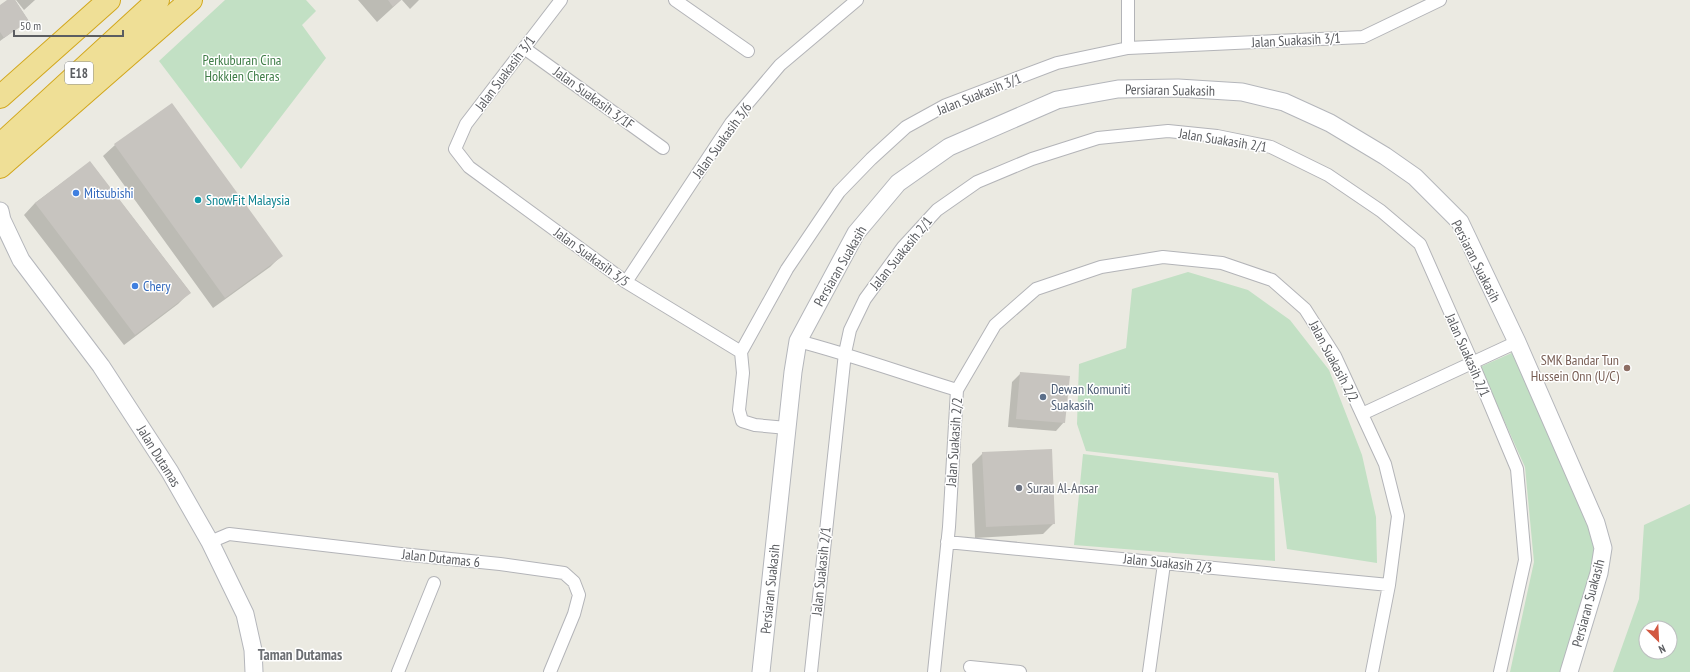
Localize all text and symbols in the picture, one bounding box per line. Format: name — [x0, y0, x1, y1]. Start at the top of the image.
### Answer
scale bar — [14, 12, 123, 38]
text: 50 m — [20, 18, 41, 33]
street label: Jalan Suakasih 3/1 — [1250, 29, 1341, 51]
street label: Jalan Suakasih 3/1 — [470, 32, 539, 115]
park label: Perkuburan Cina Hokkien Cheras — [203, 51, 281, 85]
road number: E18 — [65, 62, 93, 84]
street label: Jalan Suakasih 3/1F — [549, 62, 638, 133]
street label: Jalan Suakasih 3/1 — [933, 69, 1024, 119]
street label: Persiaran Suakasih — [1125, 80, 1215, 100]
street label: Jalan Suakasih 3/6 — [688, 99, 756, 182]
street label: Jalan Suakasih 2/1 — [1177, 124, 1268, 156]
place label: Mitsubishi — [84, 184, 134, 202]
marker: Mitsubishi — [71, 188, 81, 198]
place label: SnowFit Malaysia — [206, 191, 290, 209]
marker: SnowFit Malaysia — [193, 195, 203, 205]
street label: Jalan Suakasih 2/1 — [865, 213, 936, 294]
street label: Persiaran Suakasih — [1448, 217, 1504, 305]
street label: Persiaran Suakasih — [810, 222, 870, 310]
street label: Jalan Suakasih 3/5 — [550, 223, 633, 291]
place label: Chery — [143, 277, 171, 295]
marker: Chery — [130, 281, 140, 291]
street label: Jalan Suakasih 2/1 — [1441, 310, 1494, 399]
street label: Jalan Suakasih 2/2 — [1305, 316, 1363, 405]
place label: SMK Bandar Tun Hussein Onn (U/C) — [1531, 351, 1620, 385]
marker: SMK Bandar Tun Hussein Onn (U/C) — [1622, 363, 1632, 373]
place label: Dewan Komuniti Suakasih — [1051, 380, 1131, 414]
marker: Dewan Komuniti Suakasih — [1038, 392, 1048, 402]
street label: Jalan Suakasih 2/2 — [942, 397, 966, 488]
street label: Jalan Dutamas — [132, 421, 185, 490]
place label: Surau Al-Ansar — [1027, 479, 1098, 497]
marker: Surau Al-Ansar — [1014, 483, 1024, 493]
street label: Jalan Suakasih 2/1 — [807, 526, 835, 617]
street label: Persiaran Suakasih — [756, 543, 784, 635]
street label: Jalan Dutamas 6 — [400, 545, 481, 571]
street label: Jalan Suakasih 2/3 — [1122, 549, 1213, 577]
street label: Persiaran Suakasih — [1568, 557, 1608, 649]
north arrow — [1638, 620, 1678, 660]
text: N — [1656, 642, 1668, 657]
district label: Taman Dutamas — [258, 645, 342, 664]

